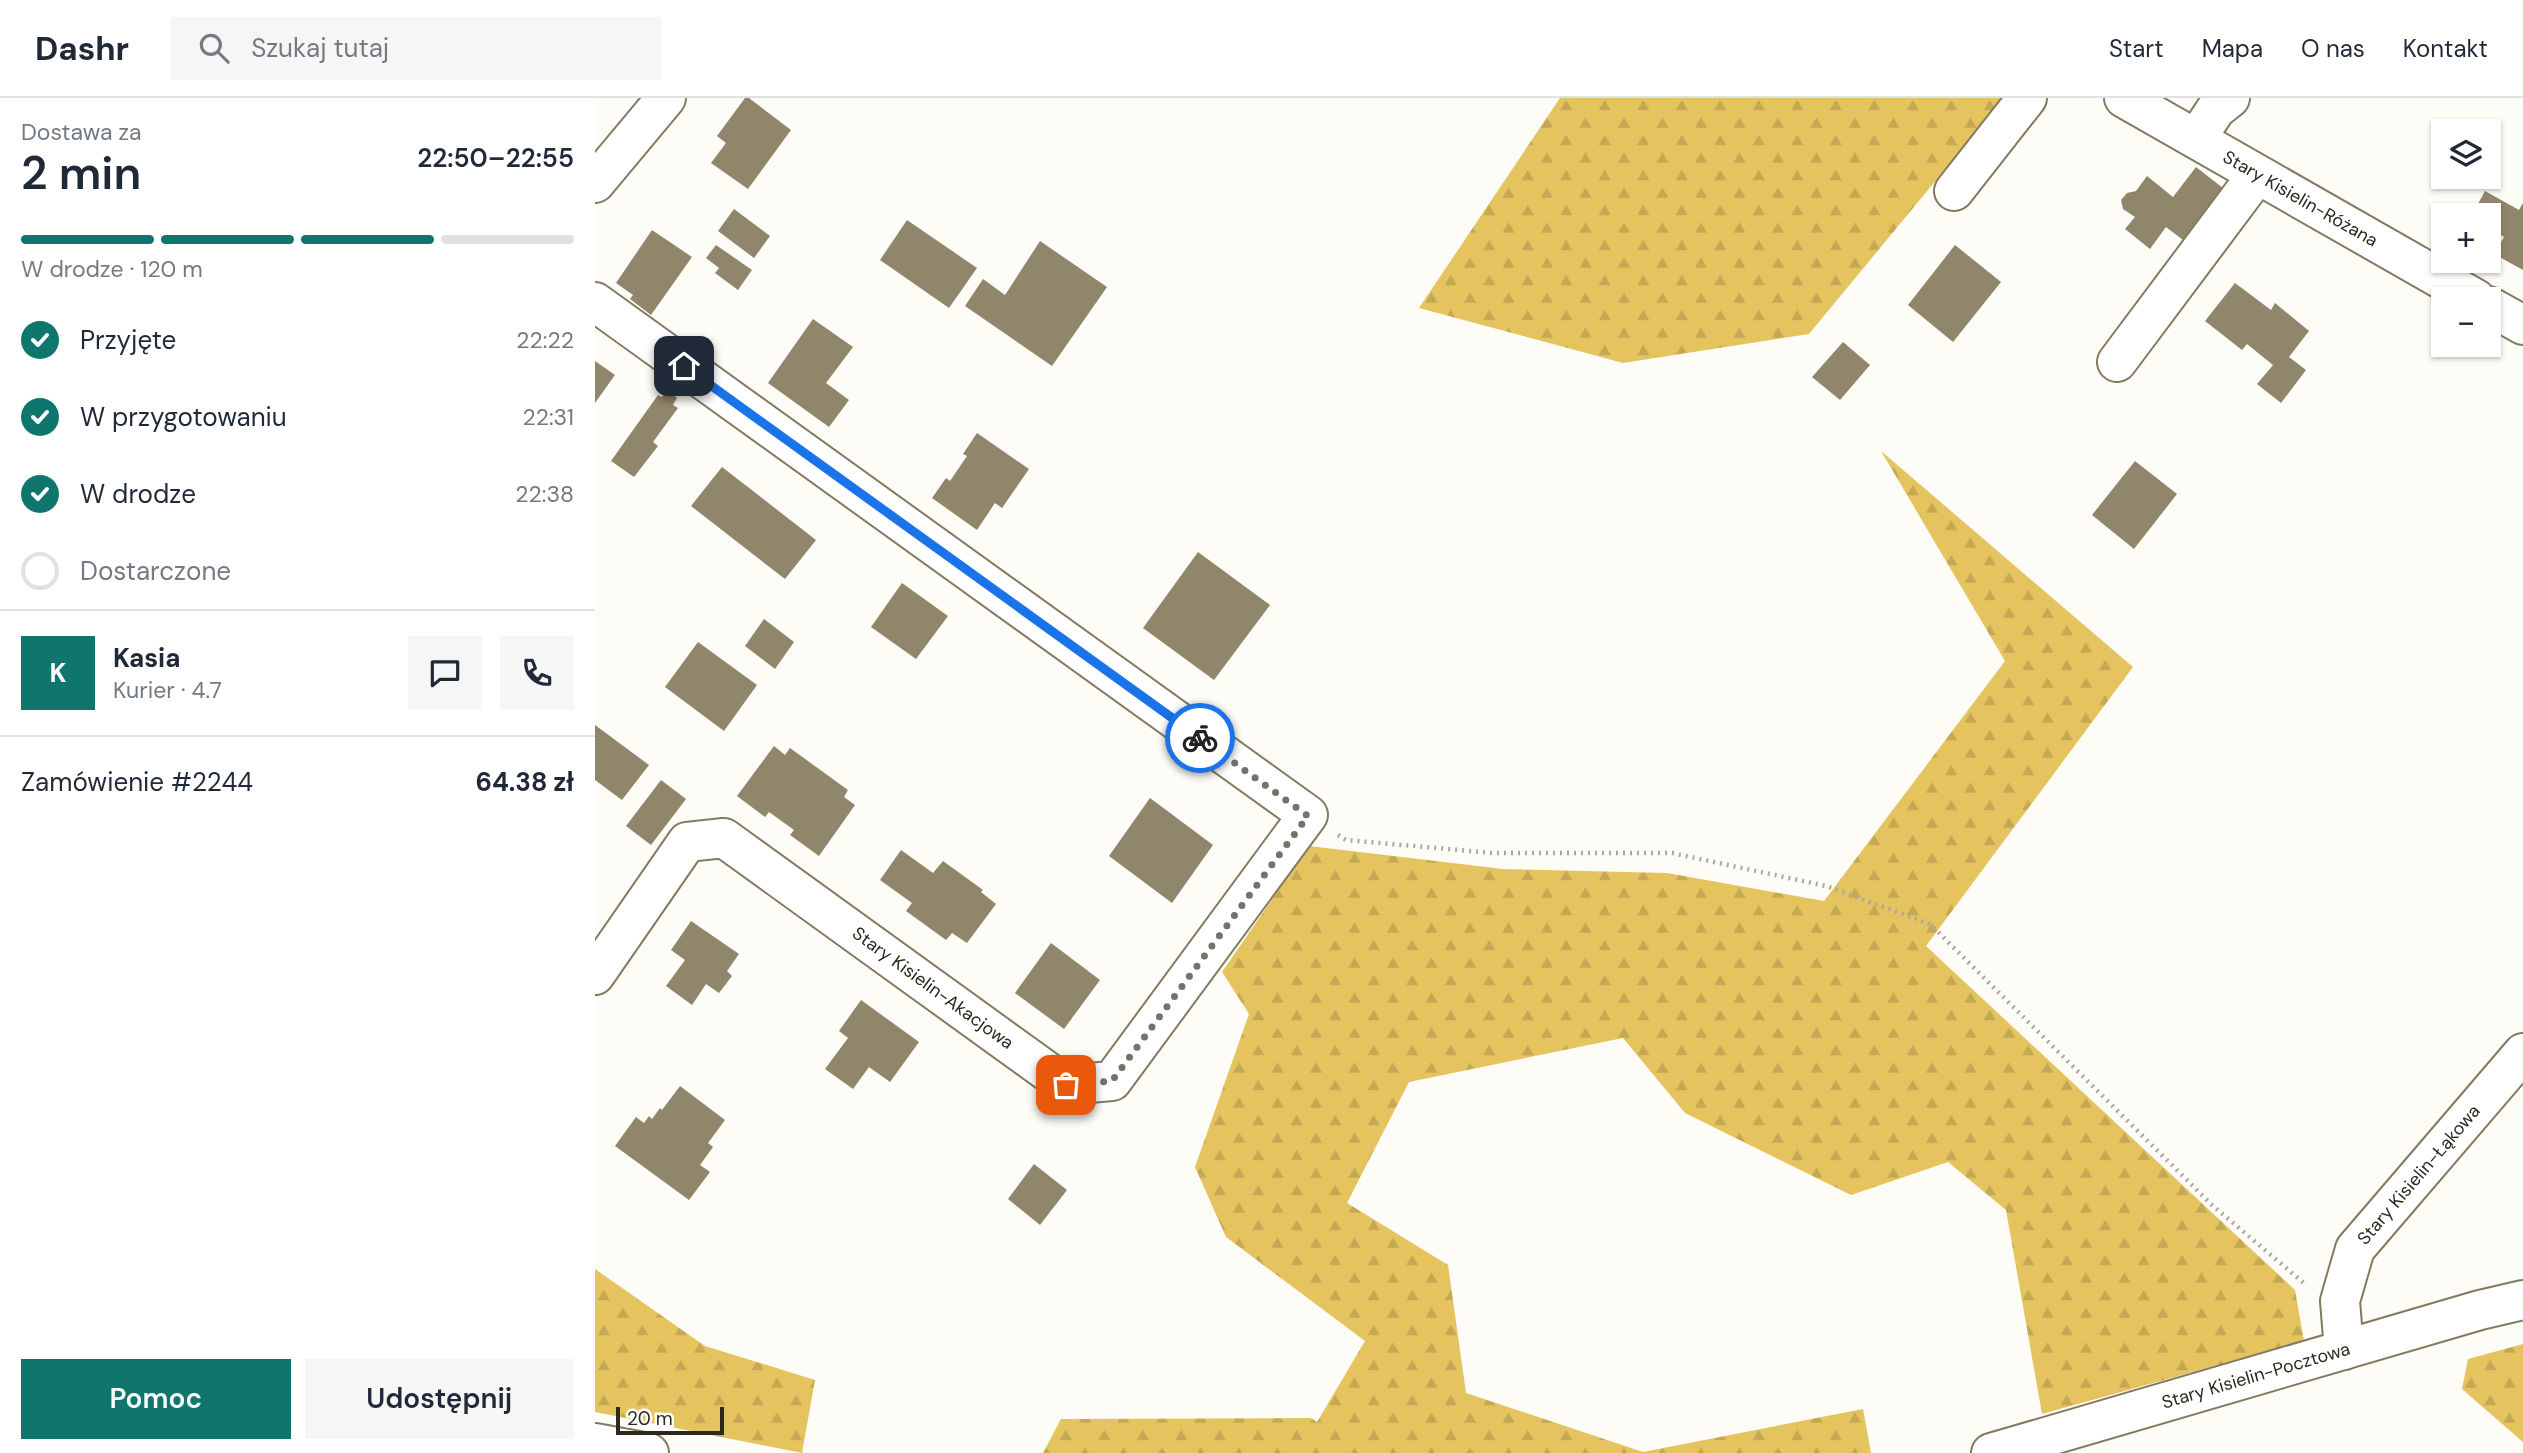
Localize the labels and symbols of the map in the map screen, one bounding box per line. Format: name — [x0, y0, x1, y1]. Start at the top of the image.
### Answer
street label: Stary Kisielin-Różana — [2218, 145, 2382, 252]
pin — [654, 336, 714, 396]
courier — [1165, 703, 1235, 773]
street label: Stary Kisielin-Akacjowa — [847, 921, 1019, 1055]
pin — [1036, 1055, 1096, 1115]
street label: Stary Kisielin-Łąkowa — [2352, 1100, 2485, 1250]
street label: Stary Kisielin-Pocztowa — [2159, 1337, 2353, 1414]
scale bar — [616, 1404, 725, 1436]

